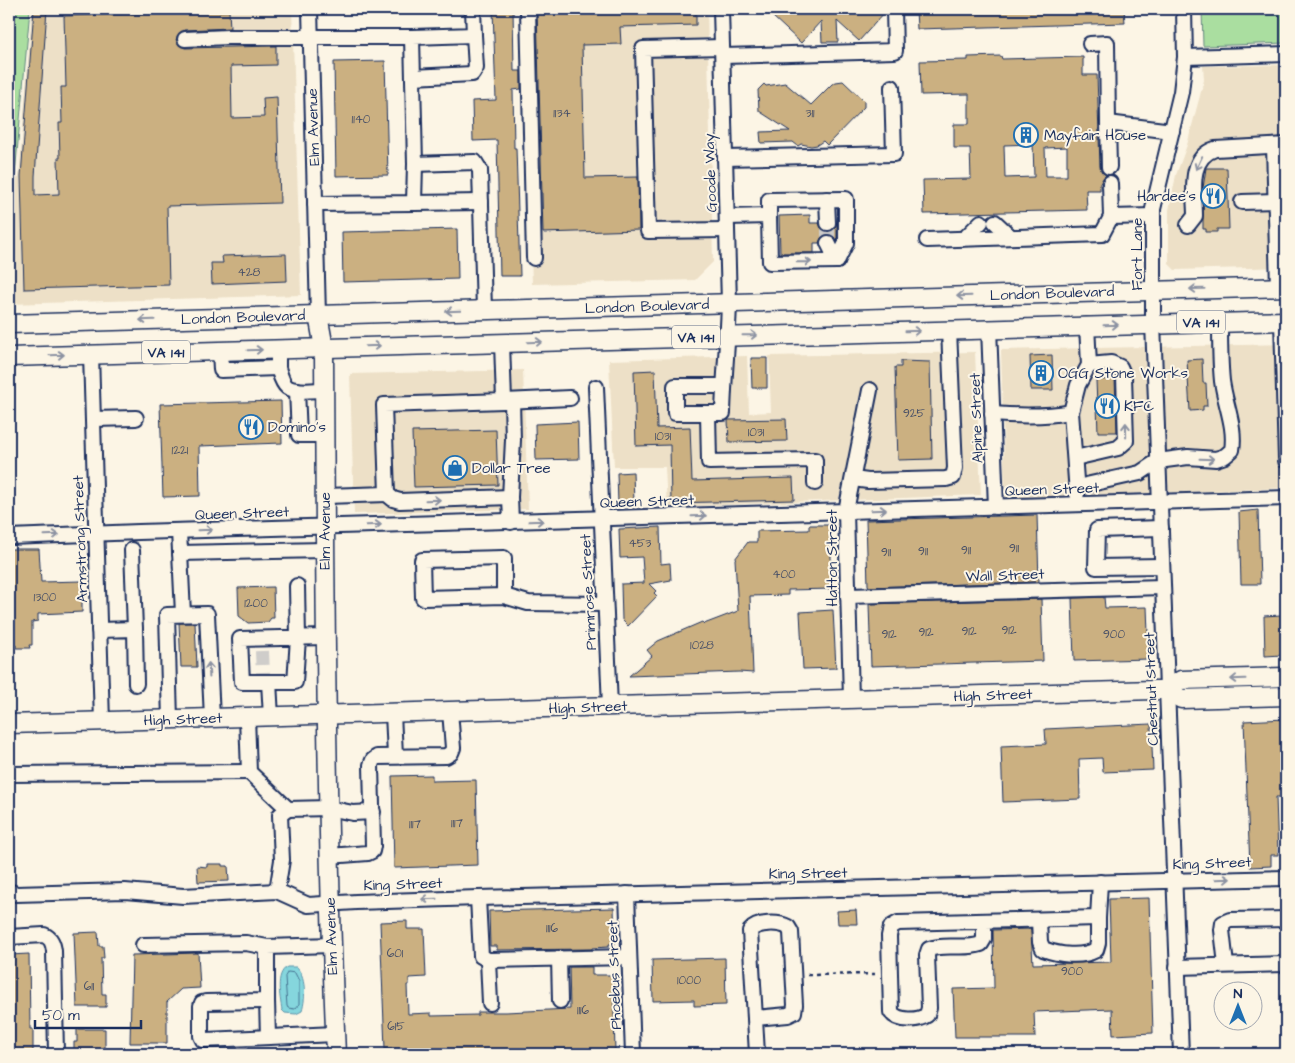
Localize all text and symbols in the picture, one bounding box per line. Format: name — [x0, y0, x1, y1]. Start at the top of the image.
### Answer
street label: Elm Avenue — [302, 88, 325, 166]
house number: 1134 — [553, 105, 571, 122]
house number: 311 — [805, 105, 815, 122]
house number: 1140 — [352, 111, 371, 128]
building icon: Mayfair House — [1013, 122, 1039, 148]
place label: Mayfair House — [1044, 125, 1146, 147]
street label: Goode Way — [699, 133, 723, 213]
one-way arrow — [1193, 155, 1203, 170]
restaurant icon: Hardee's — [1200, 183, 1226, 209]
place label: Hardee's — [1137, 186, 1196, 207]
street label: Fort Lane — [1127, 218, 1148, 290]
one-way arrow — [795, 257, 811, 267]
house number: 428 — [238, 264, 261, 281]
street label: London Boulevard — [989, 281, 1115, 306]
one-way arrow — [1189, 285, 1205, 294]
one-way arrow — [956, 291, 972, 301]
street label: London Boulevard — [584, 294, 710, 319]
street label: London Boulevard — [180, 305, 306, 330]
one-way arrow — [446, 306, 462, 316]
road number: VA 141 — [1177, 311, 1225, 334]
one-way arrow — [139, 315, 156, 325]
one-way arrow — [1102, 320, 1118, 329]
road number: VA 141 — [672, 326, 720, 348]
one-way arrow — [904, 326, 920, 336]
one-way arrow — [742, 330, 758, 340]
one-way arrow — [527, 337, 543, 346]
road number: VA 141 — [142, 341, 190, 364]
one-way arrow — [365, 342, 381, 351]
one-way arrow — [247, 345, 263, 354]
one-way arrow — [49, 351, 65, 360]
building icon: OGG Stone Works — [1028, 360, 1054, 386]
place label: OGG Stone Works — [1058, 363, 1189, 384]
street label: Alpine Street — [964, 372, 989, 464]
restaurant icon: KFC — [1094, 393, 1120, 419]
place label: KFC — [1124, 396, 1154, 417]
house number: 925 — [903, 405, 926, 422]
restaurant icon: Domino's — [238, 414, 264, 440]
place label: Domino's — [268, 417, 326, 438]
one-way arrow — [1121, 422, 1131, 438]
house number: 1031 — [748, 424, 765, 441]
house number: 1031 — [655, 428, 672, 445]
house number: 1221 — [172, 442, 189, 459]
one-way arrow — [1198, 454, 1214, 464]
shop icon: Dollar Tree — [442, 455, 468, 481]
place label: Dollar Tree — [472, 458, 551, 479]
street label: Armstrong Street — [68, 475, 94, 603]
street label: Queen Street — [1005, 477, 1100, 502]
street label: Queen Street — [600, 489, 695, 514]
street label: Elm Avenue — [315, 492, 336, 570]
one-way arrow — [425, 495, 441, 504]
street label: Queen Street — [195, 501, 290, 526]
one-way arrow — [871, 506, 887, 515]
street label: Hatton Street — [822, 509, 843, 607]
one-way arrow — [690, 511, 707, 521]
one-way arrow — [528, 516, 544, 525]
one-way arrow — [366, 521, 382, 530]
one-way arrow — [196, 525, 213, 535]
one-way arrow — [44, 531, 60, 540]
street label: Primrose Street — [575, 533, 602, 651]
house number: 453 — [629, 535, 651, 552]
house number: 911 — [1009, 540, 1019, 557]
house number: 911 — [961, 542, 971, 559]
house number: 911 — [918, 543, 928, 560]
house number: 911 — [881, 544, 891, 561]
street label: Wall Street — [965, 564, 1045, 587]
house number: 400 — [772, 566, 796, 583]
house number: 1300 — [34, 589, 57, 606]
house number: 1200 — [244, 595, 268, 612]
house number: 912 — [1001, 622, 1017, 639]
house number: 912 — [961, 623, 977, 640]
house number: 912 — [918, 624, 934, 641]
house number: 912 — [881, 626, 897, 643]
house number: 900 — [1103, 626, 1125, 643]
street label: Chestnut Street — [1139, 632, 1164, 746]
house number: 1028 — [690, 637, 714, 654]
one-way arrow — [205, 662, 214, 678]
one-way arrow — [1230, 674, 1246, 683]
street label: High Street — [953, 684, 1033, 708]
street label: High Street — [548, 696, 628, 720]
street label: High Street — [143, 708, 223, 732]
house number: 1117 — [451, 815, 464, 832]
house number: 1117 — [409, 816, 422, 833]
street label: King Street — [1172, 852, 1252, 876]
street label: King Street — [768, 862, 848, 886]
street label: King Street — [363, 873, 443, 897]
one-way arrow — [1215, 875, 1231, 884]
one-way arrow — [421, 895, 437, 904]
street label: Elm Avenue — [320, 897, 343, 975]
house number: 1116 — [546, 920, 559, 937]
street label: Phoebus Street — [602, 920, 627, 1030]
house number: 601 — [387, 945, 404, 962]
house number: 900 — [1061, 963, 1083, 980]
house number: 1000 — [677, 972, 702, 989]
house number: 611 — [84, 978, 95, 995]
north arrow — [1212, 980, 1262, 1030]
text: N — [1234, 984, 1243, 1004]
scale bar — [35, 998, 141, 1030]
house number: 1116 — [577, 1002, 590, 1019]
text: 50 m — [42, 1005, 80, 1026]
house number: 615 — [387, 1018, 405, 1035]

